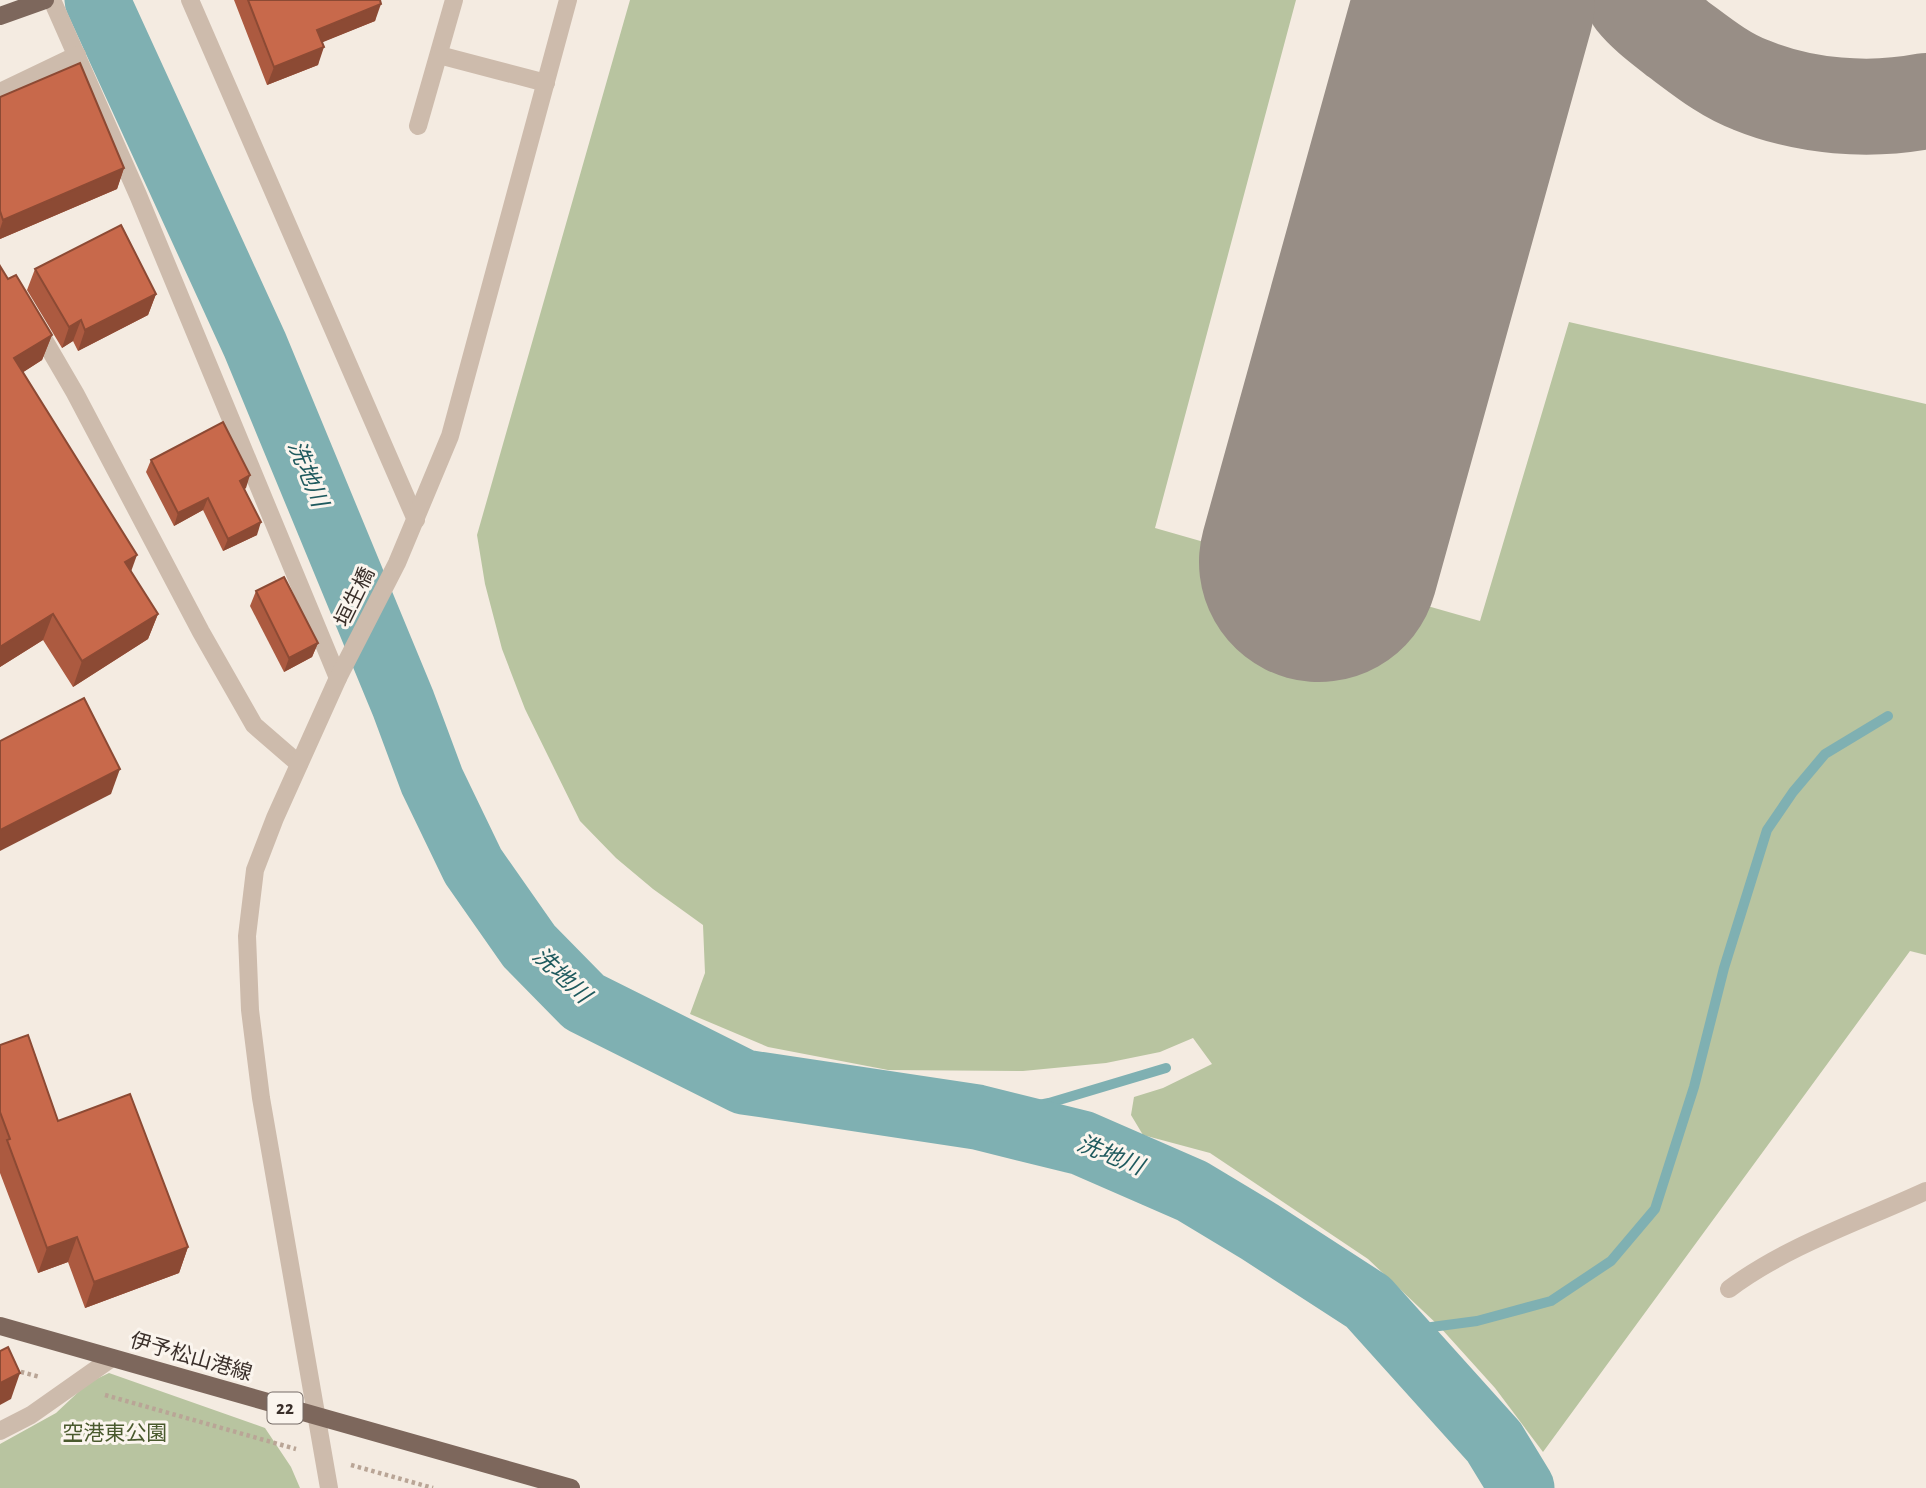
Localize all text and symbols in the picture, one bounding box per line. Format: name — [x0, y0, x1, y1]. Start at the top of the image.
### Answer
water label: 洗地川 — [283, 437, 334, 513]
street label: 垣生橋 — [331, 564, 378, 630]
water label: 洗地川 — [528, 943, 598, 1010]
water label: 洗地川 — [1074, 1131, 1150, 1181]
street label: 伊予松山港線 — [128, 1329, 255, 1384]
road number: 22 — [268, 1392, 302, 1424]
park label: 空港東公園 — [63, 1422, 168, 1444]

